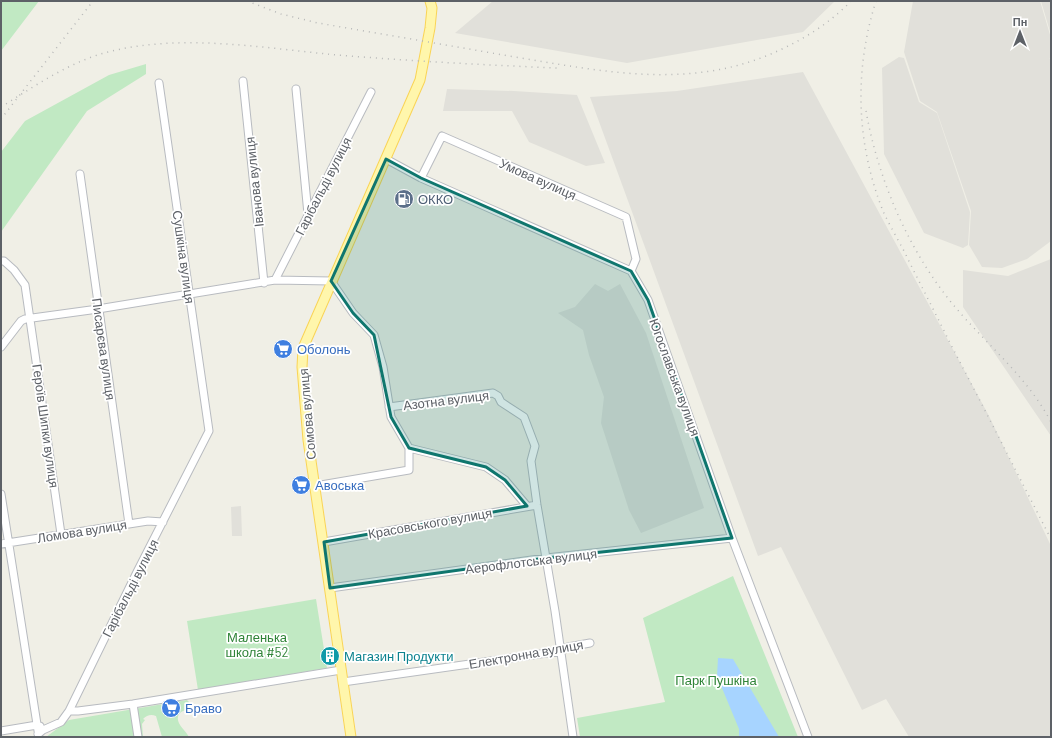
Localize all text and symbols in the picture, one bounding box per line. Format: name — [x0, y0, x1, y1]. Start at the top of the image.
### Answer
north arrow — [1000, 12, 1040, 52]
text: Пн — [1013, 15, 1027, 28]
street label: Гарібальді вулиця — [291, 134, 355, 238]
street label: Іванова вулиця — [241, 136, 267, 228]
street label: Умова вулиця — [497, 155, 579, 203]
fuel station icon: ОККО — [393, 188, 415, 210]
place label: ОККО — [418, 191, 453, 207]
street label: Сушкіна вулиця — [170, 209, 198, 305]
street label: Писарєва вулиця — [89, 297, 119, 401]
street label: Югославська вулиця — [646, 316, 704, 438]
supermarket icon: Оболонь — [272, 338, 294, 360]
place label: Оболонь — [297, 341, 351, 357]
street label: Героїв Шипки вулиця — [29, 363, 63, 489]
street label: Сомова вулиця — [295, 368, 319, 460]
street label: Азотна вулиця — [402, 387, 490, 413]
supermarket icon: Авоська — [290, 474, 312, 496]
place label: Авоська — [315, 477, 365, 493]
street label: Красовського вулиця — [367, 504, 493, 542]
street label: Ломова вулиця — [36, 516, 128, 546]
street label: Гарібальді вулиця — [98, 536, 162, 640]
street label: Аерофлотська вулиця — [464, 545, 598, 577]
park label: Маленька школа #52 — [226, 629, 288, 660]
street label: Електронна вулиця — [467, 636, 585, 672]
building icon: Магазин Продукти — [319, 645, 341, 667]
place label: Магазин Продукти — [344, 648, 453, 664]
park label: Парк Пушкіна — [675, 672, 757, 688]
supermarket icon: Браво — [160, 697, 182, 719]
place label: Браво — [185, 700, 222, 716]

